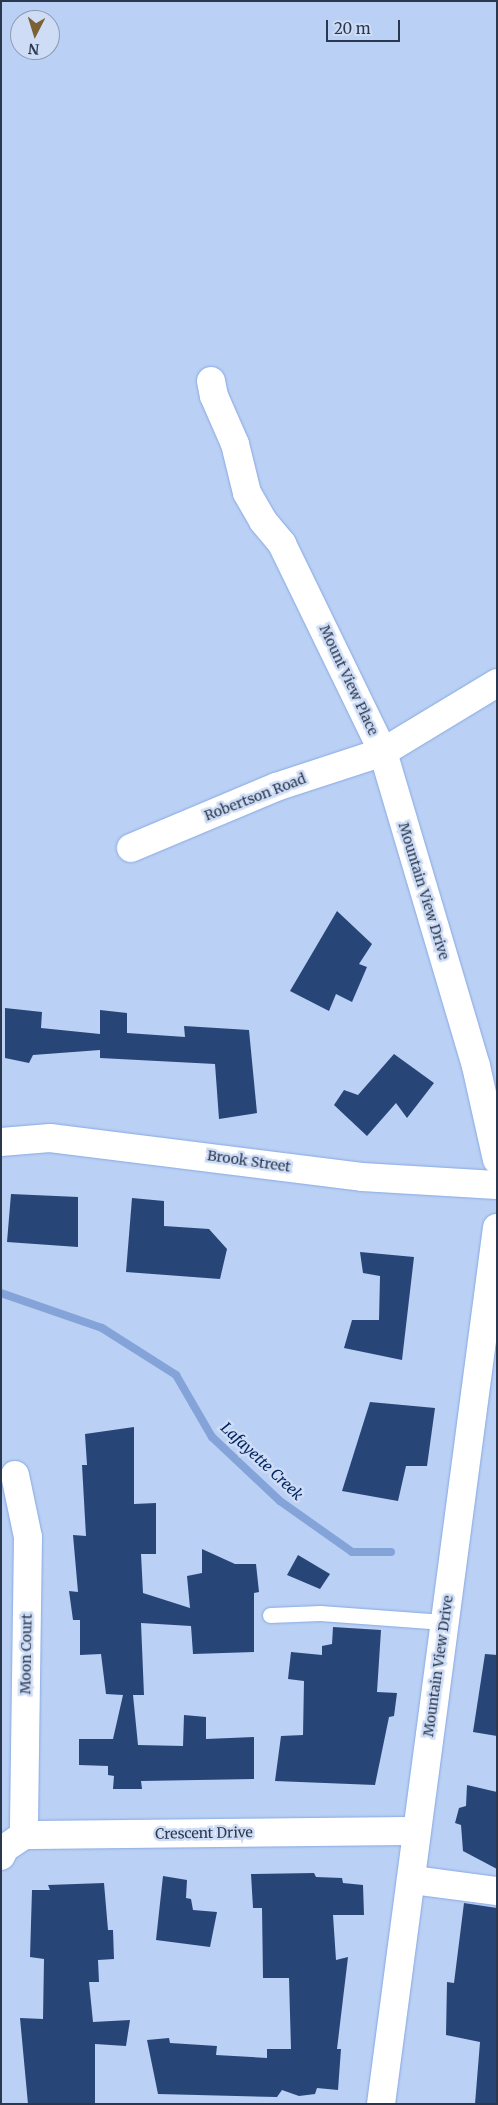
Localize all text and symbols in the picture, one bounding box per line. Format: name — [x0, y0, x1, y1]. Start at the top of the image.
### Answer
north arrow — [10, 10, 60, 60]
scale bar — [328, 10, 402, 42]
text: 20 m — [334, 19, 371, 38]
text: N — [27, 39, 40, 58]
street label: Mount View Place — [316, 622, 382, 738]
street label: Robertson Road — [202, 770, 308, 824]
street label: Mountain View Drive — [395, 820, 453, 962]
street label: Brook Street — [206, 1147, 292, 1175]
water label: Lafayette Creek — [217, 1418, 307, 1504]
street label: Mountain View Drive — [420, 1594, 456, 1738]
street label: Moon Court — [17, 1614, 35, 1694]
street label: Crescent Drive — [155, 1824, 253, 1842]

